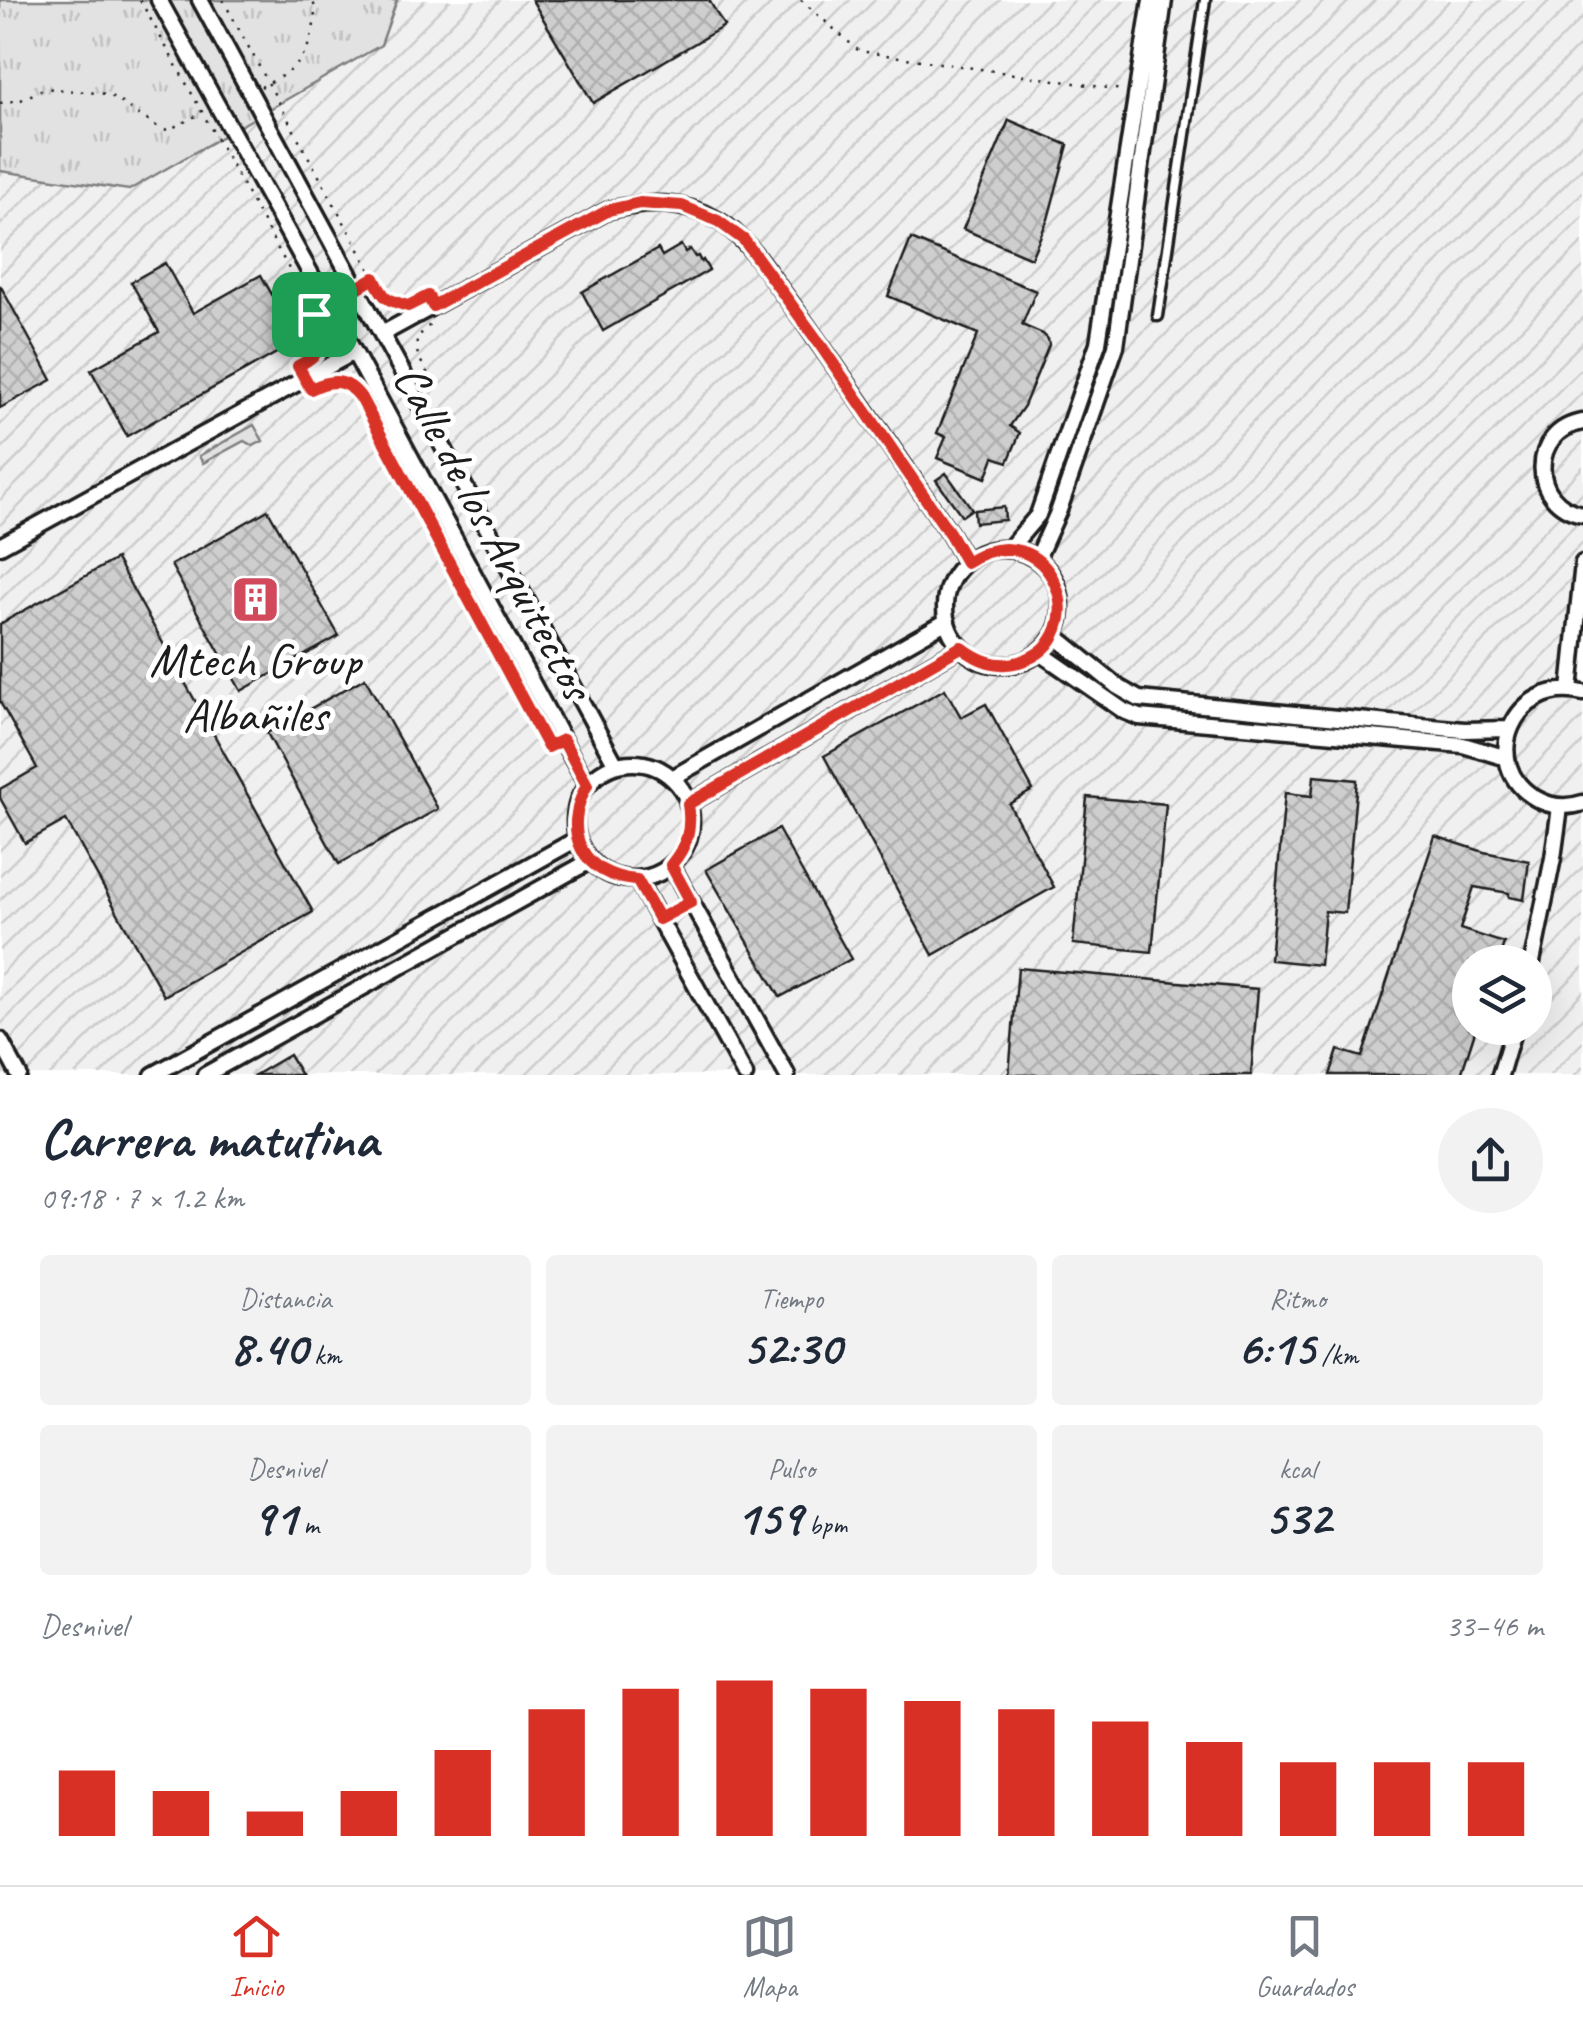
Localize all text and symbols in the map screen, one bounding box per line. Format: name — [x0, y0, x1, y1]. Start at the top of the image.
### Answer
pin — [272, 272, 357, 357]
icon: arrive — [287, 287, 342, 342]
street label: Calle de los Arquitectos — [380, 354, 609, 713]
building icon: Mtech Group Albañiles — [229, 574, 281, 626]
place label: Mtech Group Albañiles — [149, 630, 364, 745]
map controls — [1452, 945, 1552, 1045]
button: layers — [1452, 945, 1552, 1045]
text: Carrera matutina — [40, 1104, 378, 1174]
button: share — [1438, 1108, 1543, 1213]
text: 09:18 · 7 × 1.2 km — [40, 1177, 244, 1218]
text: Distancia — [240, 1281, 331, 1316]
text: Tiempo — [760, 1281, 823, 1316]
text: Ritmo — [1269, 1281, 1326, 1316]
text: 8.40 — [230, 1316, 307, 1379]
text: 52:30 — [742, 1316, 841, 1379]
text: 6:15 — [1237, 1316, 1315, 1379]
text: km — [307, 1337, 341, 1372]
text: /km — [1315, 1337, 1358, 1372]
text: Desnivel — [247, 1451, 324, 1486]
text: Pulso — [768, 1451, 815, 1486]
text: kcal — [1279, 1451, 1316, 1486]
text: 91 — [252, 1486, 296, 1549]
text: 159 — [736, 1486, 802, 1549]
text: 532 — [1264, 1486, 1331, 1549]
text: m — [296, 1507, 319, 1542]
text: bpm — [802, 1507, 847, 1542]
text: Desnivel — [40, 1605, 127, 1646]
text: 33–46 m — [1445, 1605, 1543, 1646]
tab: Inicio — [229, 1909, 284, 2004]
tab: Mapa — [742, 1909, 797, 2004]
tab: Guardados — [1256, 1909, 1354, 2004]

